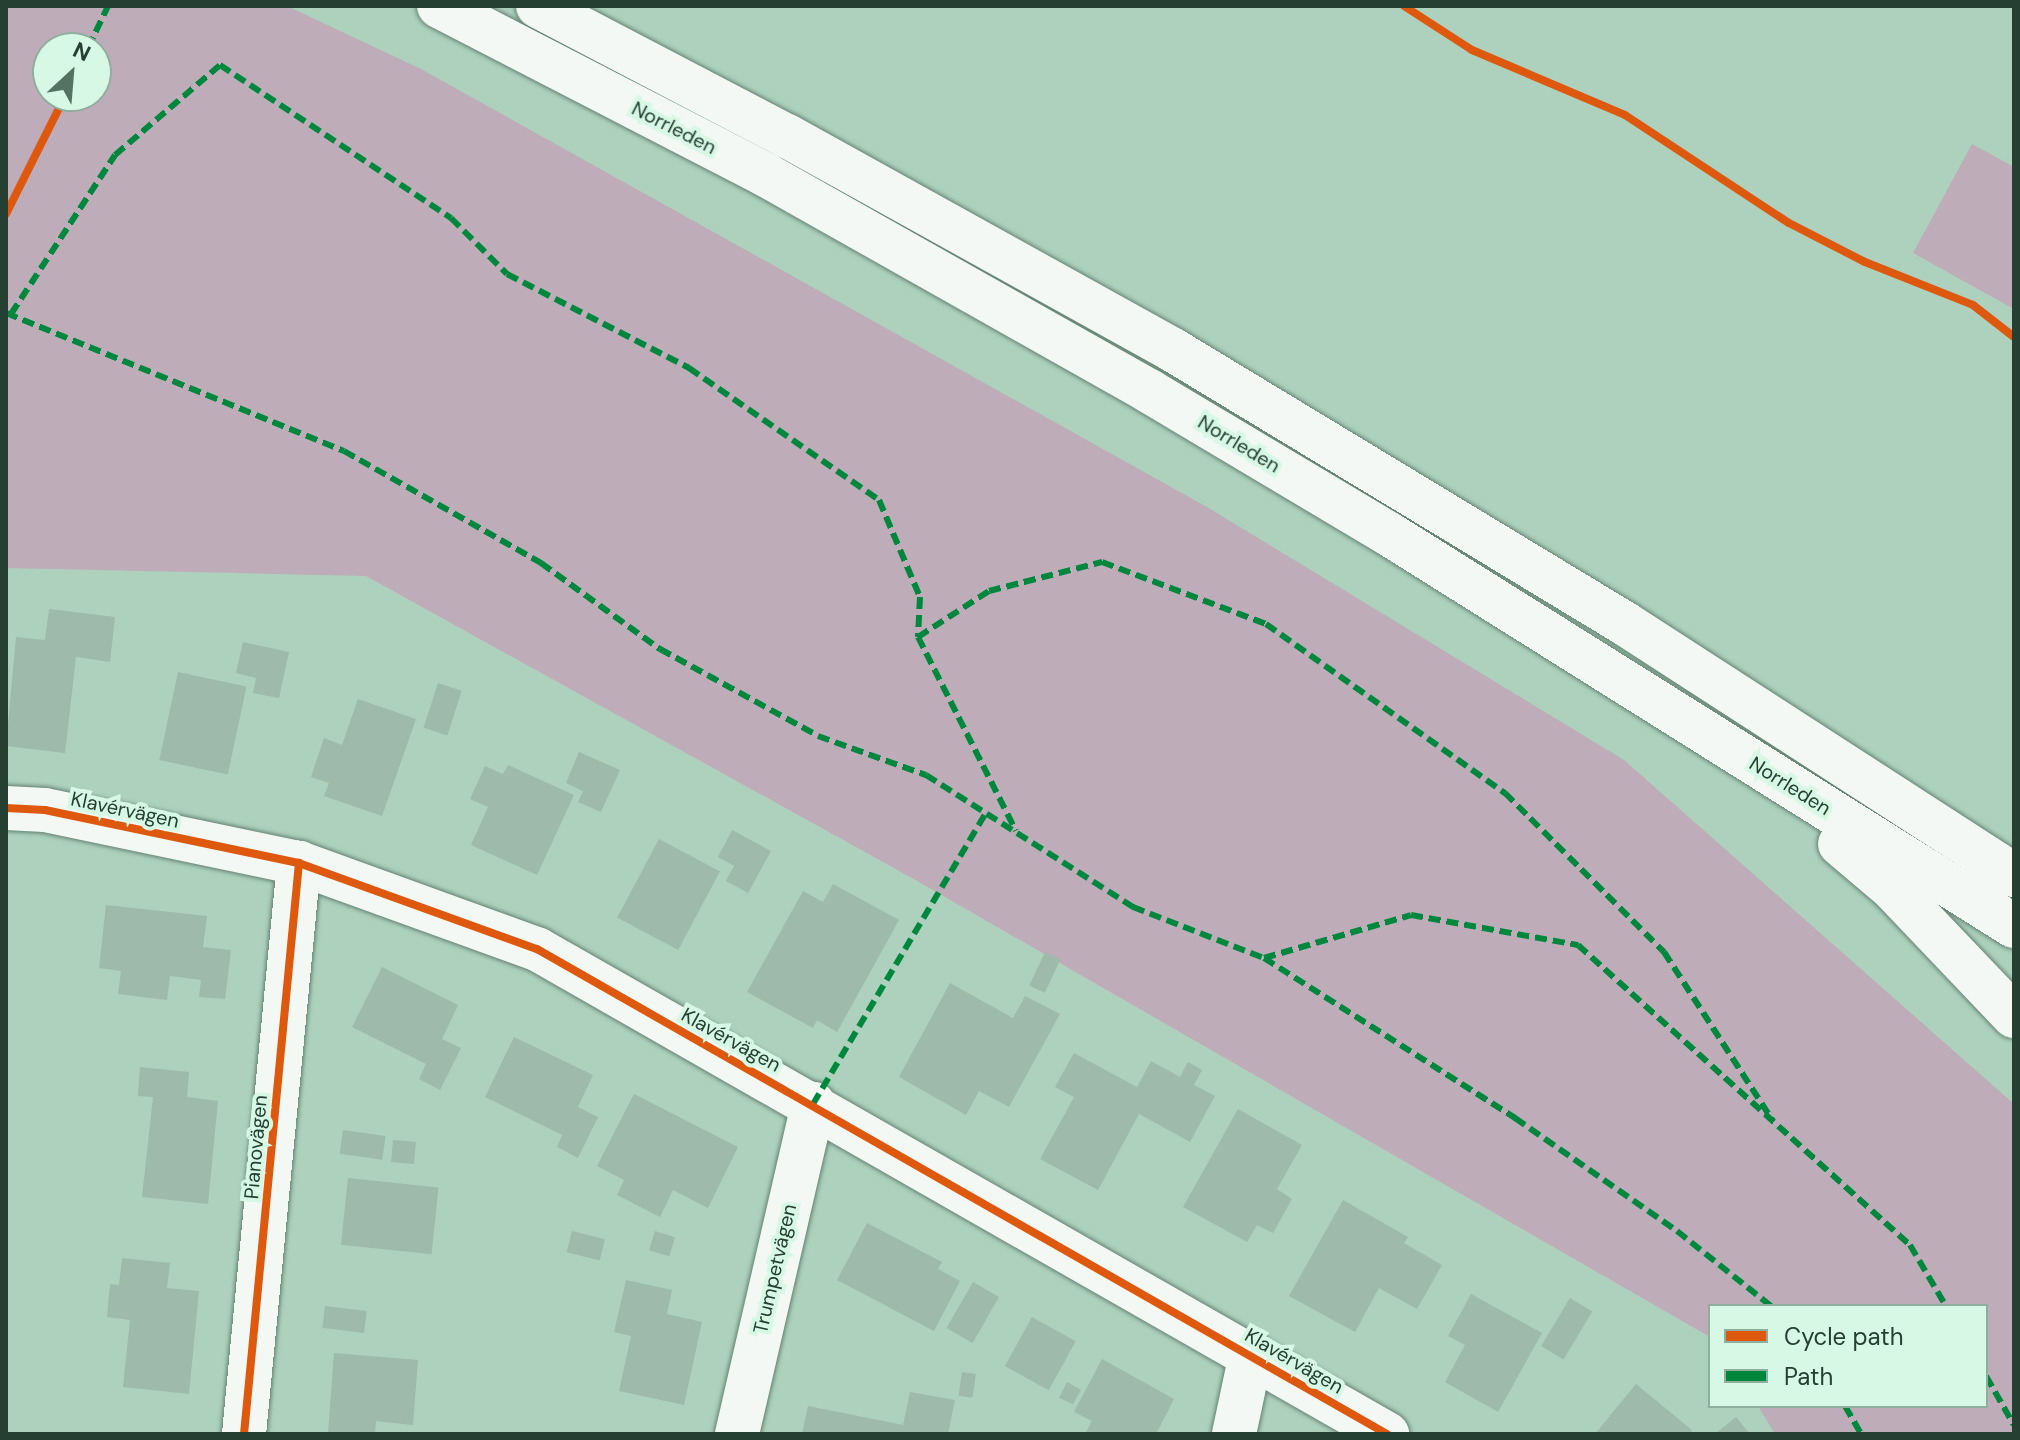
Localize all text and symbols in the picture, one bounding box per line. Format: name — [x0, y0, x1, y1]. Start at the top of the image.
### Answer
north arrow — [32, 32, 112, 112]
text: N — [68, 35, 95, 68]
street label: Norrleden — [628, 96, 720, 160]
street label: Norrleden — [1194, 410, 1284, 478]
street label: Norrleden — [1745, 752, 1835, 820]
street label: Klavérvägen — [69, 787, 181, 833]
street label: Klavérvägen — [677, 1003, 785, 1077]
street label: Pianovägen — [239, 1094, 273, 1200]
street label: Trumpetvägen — [748, 1202, 802, 1336]
legend — [1708, 1304, 1988, 1408]
text: Cycle path — [1784, 1321, 1903, 1352]
street label: Klavérvägen — [1240, 1323, 1348, 1399]
text: Path — [1784, 1361, 1833, 1392]

